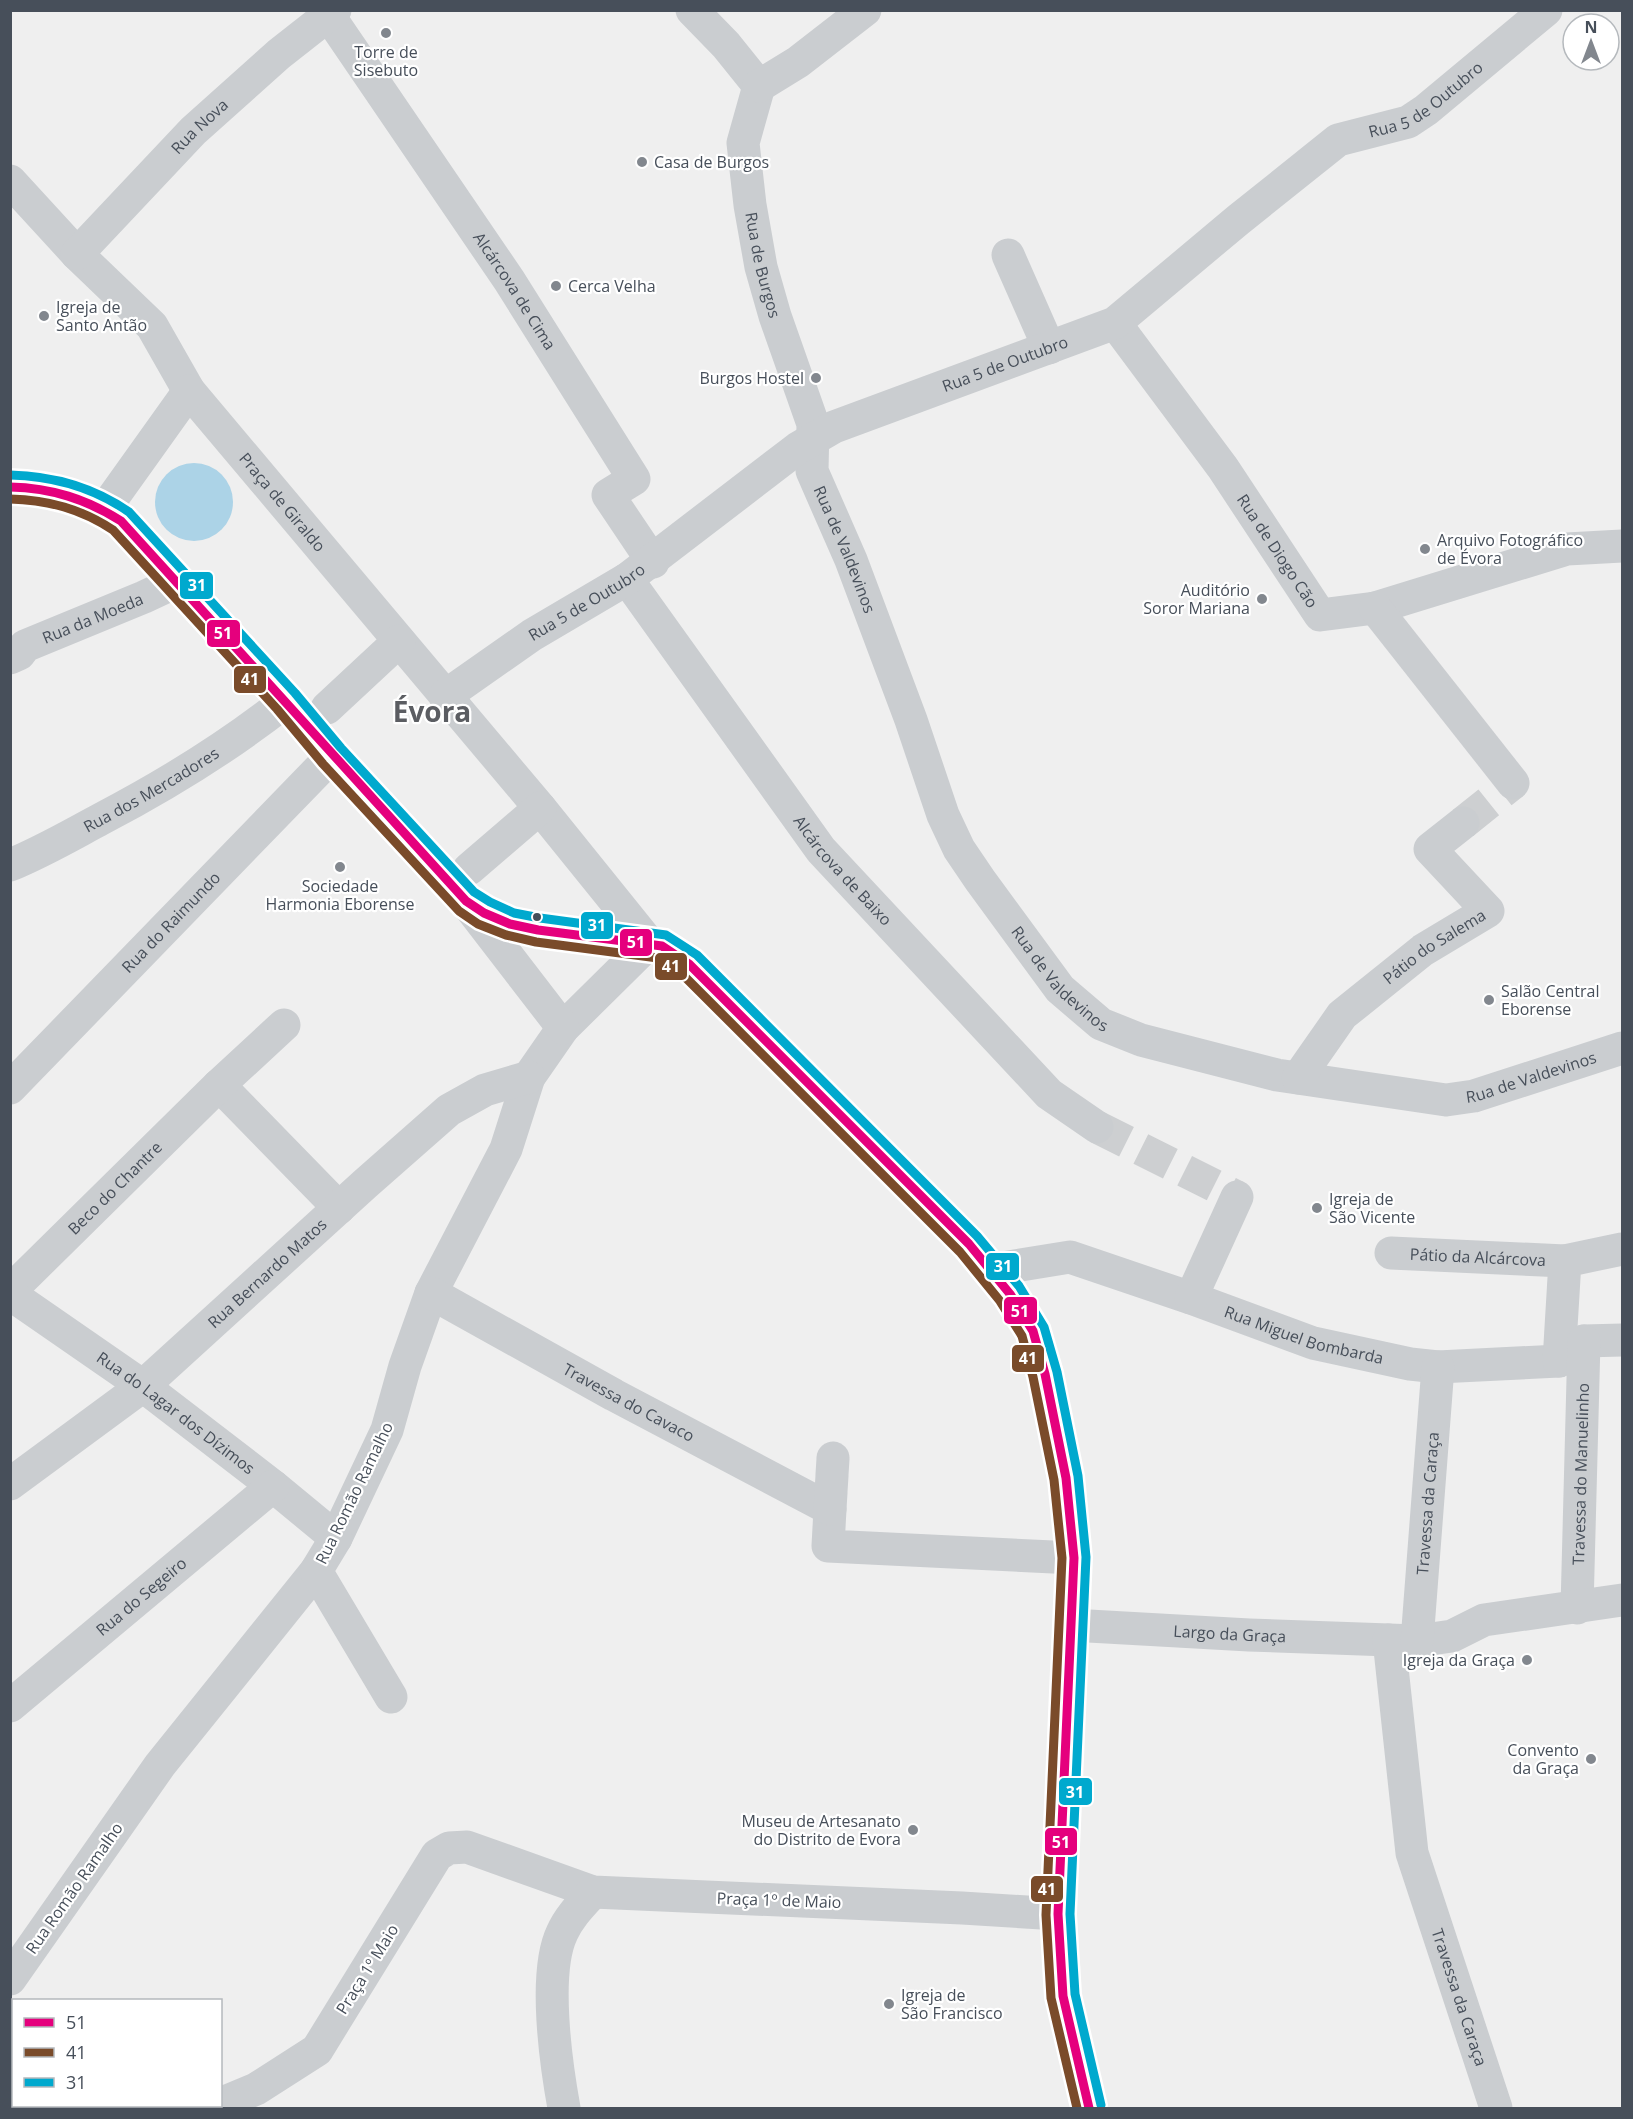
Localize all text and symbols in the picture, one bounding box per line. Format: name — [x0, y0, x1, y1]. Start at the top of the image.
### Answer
north arrow — [1561, 12, 1621, 72]
text: N — [1584, 16, 1598, 38]
marker: Torre de Sisebuto — [379, 26, 393, 40]
place label: Torre de Sisebuto — [354, 41, 418, 81]
street label: Rua 5 de Outubro — [1366, 56, 1487, 143]
street label: Rua Nova — [166, 94, 233, 159]
place label: Casa de Burgos — [654, 151, 769, 173]
marker: Casa de Burgos — [635, 155, 649, 169]
street label: Rua de Burgos — [740, 210, 786, 321]
street label: Alcárcova de Cima — [468, 228, 561, 354]
place label: Cerca Velha — [568, 275, 656, 297]
marker: Cerca Velha — [549, 279, 563, 293]
place label: Igreja de Santo Antão — [56, 296, 147, 336]
marker: Igreja de Santo Antão — [37, 309, 51, 323]
street label: Rua 5 de Outubro — [939, 330, 1071, 397]
place label: Burgos Hostel — [699, 367, 804, 389]
marker: Burgos Hostel — [809, 371, 823, 385]
street label: Praça de Giraldo — [234, 448, 331, 556]
street label: Rua de Valdevinos — [809, 482, 881, 616]
street label: Rua de Diogo Cão — [1232, 490, 1323, 612]
place label: Arquivo Fotográfico de Évora — [1437, 529, 1583, 569]
marker: Arquivo Fotográfico de Évora — [1418, 542, 1432, 556]
street label: Rua 5 de Outubro — [524, 558, 649, 646]
line badge: 31 — [179, 571, 214, 600]
text: 31 — [188, 574, 206, 596]
place label: Auditório Soror Mariana — [1143, 579, 1250, 619]
street label: Rua da Moeda — [39, 588, 146, 649]
marker: Auditório Soror Mariana — [1255, 592, 1269, 606]
line badge: 51 — [206, 619, 241, 648]
text: 51 — [214, 622, 232, 644]
line badge: 41 — [233, 665, 267, 694]
text: 41 — [241, 668, 259, 690]
district label: Évora — [393, 692, 471, 730]
street label: Rua dos Mercadores — [79, 742, 223, 837]
street label: Alcárcova de Baixo — [789, 811, 897, 930]
marker: Sociedade Harmonia Eborense — [333, 860, 347, 874]
street label: Rua do Raimundo — [117, 867, 225, 978]
place label: Sociedade Harmonia Eborense — [266, 875, 414, 915]
street label: Pátio do Salema — [1378, 904, 1490, 989]
unlabelled marker — [531, 911, 543, 923]
line badge: 31 — [580, 911, 614, 940]
text: 31 — [588, 914, 606, 936]
street label: Rua de Valdevinos — [1006, 922, 1111, 1037]
line badge: 51 — [619, 928, 653, 957]
text: 51 — [627, 931, 645, 953]
line badge: 41 — [654, 952, 688, 981]
text: 41 — [662, 955, 680, 977]
place label: Salão Central Eborense — [1501, 980, 1599, 1020]
marker: Salão Central Eborense — [1482, 993, 1496, 1007]
street label: Rua de Valdevinos — [1464, 1046, 1599, 1108]
street label: Beco do Chantre — [63, 1136, 167, 1239]
place label: Igreja de São Vicente — [1329, 1188, 1415, 1228]
marker: Igreja de São Vicente — [1310, 1201, 1324, 1215]
street label: Rua Bernardo Matos — [203, 1213, 331, 1333]
street label: Pátio da Alcárcova — [1409, 1243, 1547, 1271]
line badge: 31 — [985, 1252, 1020, 1281]
text: 31 — [994, 1255, 1012, 1277]
line badge: 51 — [1003, 1296, 1038, 1325]
text: 51 — [1011, 1300, 1029, 1322]
street label: Rua Miguel Bombarda — [1221, 1300, 1386, 1369]
line badge: 41 — [1011, 1344, 1045, 1373]
street label: Rua do Lagar dos Dízimos — [92, 1346, 259, 1479]
text: 41 — [1019, 1347, 1037, 1369]
street label: Travessa do Cavaco — [559, 1358, 698, 1447]
street label: Travessa do Manuelinho — [1567, 1383, 1594, 1565]
street label: Rua Romão Ramalho — [310, 1418, 398, 1568]
street label: Travessa da Caraça — [1411, 1431, 1444, 1576]
street label: Rua do Segeiro — [91, 1552, 191, 1641]
street label: Largo da Graça — [1173, 1620, 1286, 1647]
place label: Igreja da Graça — [1403, 1649, 1515, 1671]
marker: Igreja da Graça — [1520, 1653, 1534, 1667]
place label: Convento da Graça — [1507, 1739, 1579, 1779]
marker: Convento da Graça — [1584, 1752, 1598, 1766]
line badge: 31 — [1058, 1777, 1093, 1806]
text: 31 — [1066, 1781, 1084, 1803]
place label: Museu de Artesanato do Distrito de Evora — [741, 1810, 901, 1850]
street label: Rua Romão Ramalho — [20, 1818, 128, 1958]
marker: Museu de Artesanato do Distrito de Evora — [906, 1823, 920, 1837]
line badge: 51 — [1044, 1827, 1078, 1856]
text: 51 — [1052, 1831, 1070, 1853]
line badge: 41 — [1030, 1875, 1064, 1903]
text: 41 — [1038, 1878, 1056, 1900]
street label: Praça 1º de Maio — [716, 1887, 842, 1913]
street label: Praça 1º Maio — [331, 1920, 403, 2018]
street label: Travessa da Caraça — [1427, 1926, 1492, 2069]
place label: Igreja de São Francisco — [901, 1984, 1003, 2024]
marker: Igreja de São Francisco — [882, 1997, 896, 2011]
legend — [12, 1999, 222, 2107]
text: 51 — [66, 2010, 87, 2034]
text: 41 — [66, 2040, 87, 2064]
text: 31 — [66, 2070, 87, 2094]

